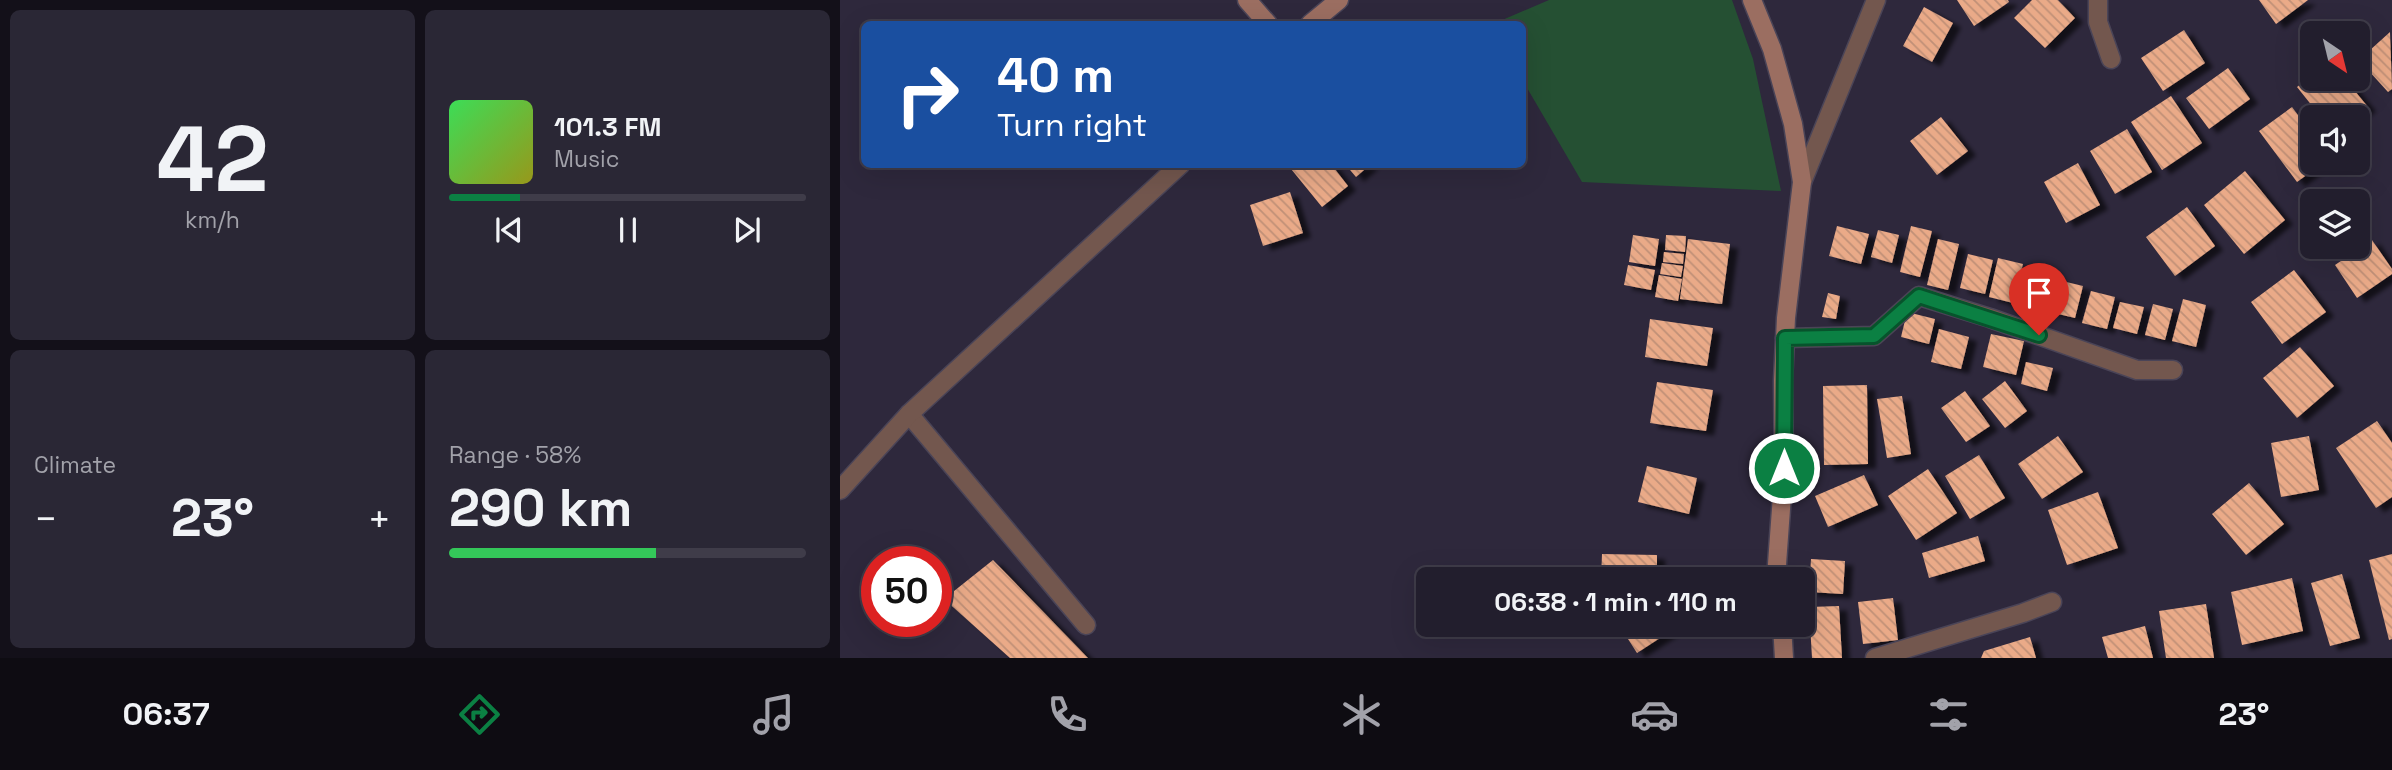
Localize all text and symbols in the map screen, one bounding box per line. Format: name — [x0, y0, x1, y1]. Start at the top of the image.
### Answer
north arrow — [2300, 21, 2370, 91]
map controls — [2300, 21, 2370, 259]
text: 40 m — [997, 44, 1114, 106]
icon: right — [882, 49, 973, 140]
text: 42 — [157, 101, 268, 218]
text: Turn right — [997, 105, 1147, 145]
button: sound — [2300, 105, 2370, 175]
text: 101.3 FM — [554, 110, 661, 144]
text: Music — [554, 144, 619, 174]
button: layers — [2300, 189, 2370, 259]
text: km/h — [185, 205, 240, 235]
icon: previous — [490, 211, 528, 249]
icon: pause — [609, 211, 647, 249]
icon: next — [728, 211, 766, 249]
pin — [2009, 263, 2069, 335]
icon: arrive — [2020, 274, 2058, 312]
position arrow — [1747, 431, 1821, 505]
text: Range · 58% — [449, 440, 581, 470]
text: Climate — [34, 450, 116, 480]
text: 290 km — [449, 475, 632, 541]
text: 23° — [171, 485, 254, 551]
text: − — [34, 495, 58, 543]
text: + — [367, 495, 391, 543]
speed limit sign: 50 — [861, 546, 952, 637]
text: 06:38 · 1 min · 110 m — [1494, 585, 1737, 619]
icon: directions — [455, 690, 504, 739]
icon: music — [749, 690, 798, 739]
icon: phone — [1043, 690, 1092, 739]
icon: climate — [1337, 690, 1386, 739]
icon: car — [1630, 690, 1679, 739]
icon: filters — [1924, 690, 1973, 739]
text: 06:37 — [122, 694, 210, 734]
text: 23° — [2218, 694, 2269, 734]

